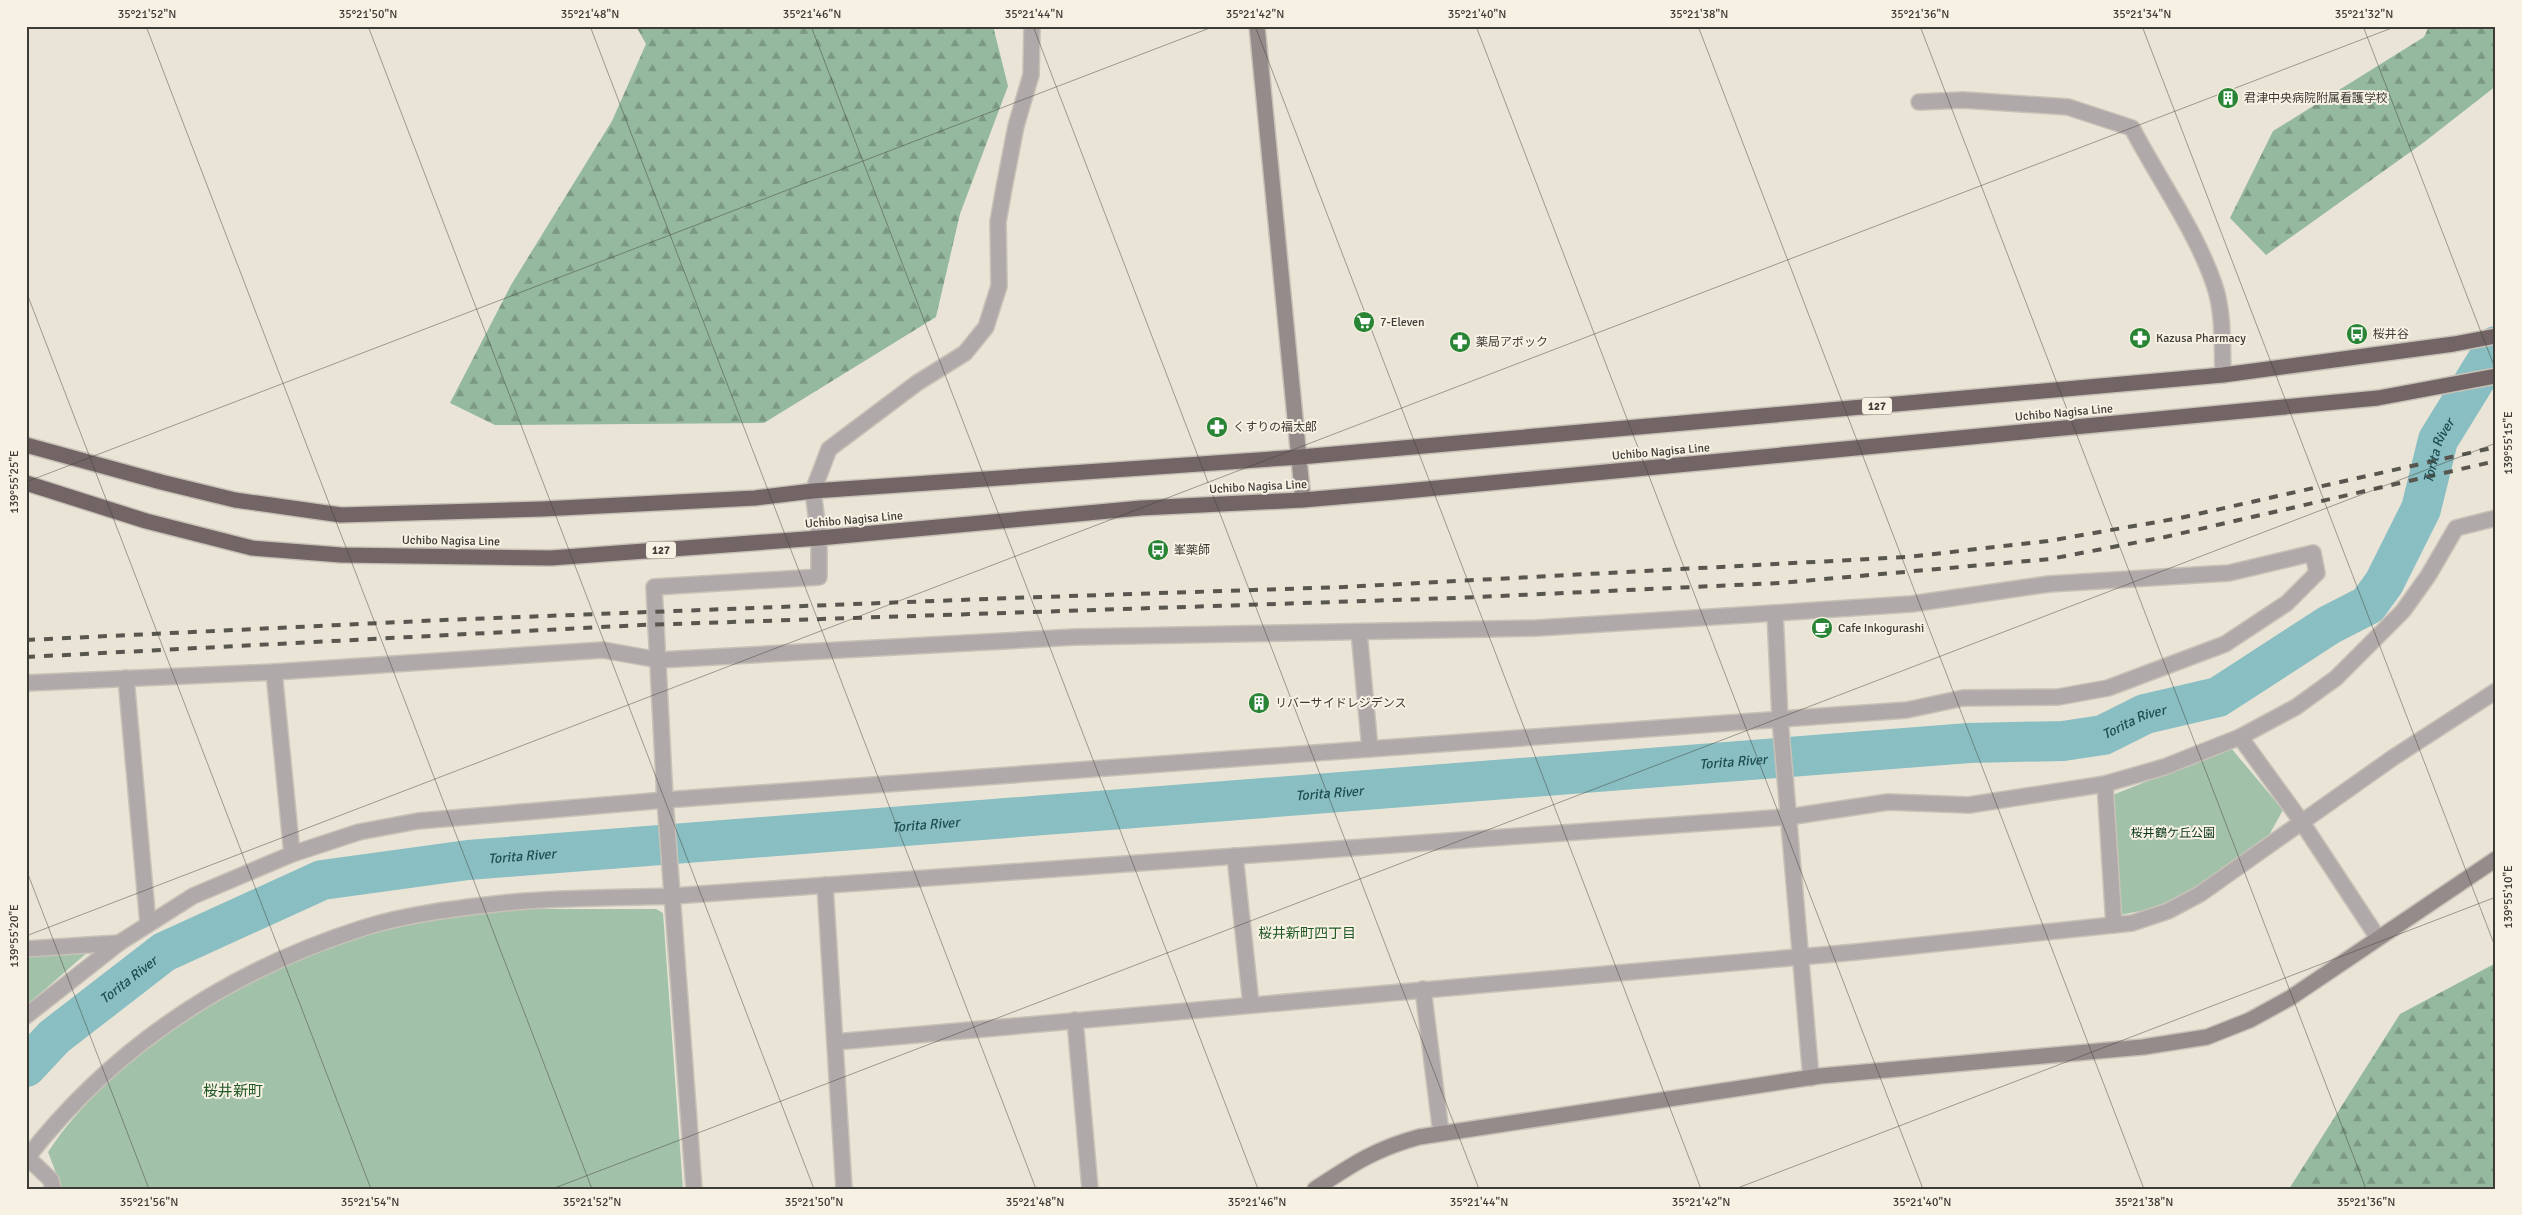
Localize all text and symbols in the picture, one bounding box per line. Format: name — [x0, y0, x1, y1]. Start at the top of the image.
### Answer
text: 35°21'52"N — [118, 7, 176, 22]
text: 35°21'50"N — [339, 7, 397, 22]
text: 35°21'48"N — [561, 7, 619, 22]
text: 35°21'46"N — [783, 7, 841, 22]
text: 35°21'44"N — [1005, 7, 1063, 22]
text: 35°21'42"N — [1226, 7, 1284, 22]
text: 35°21'40"N — [1448, 7, 1506, 22]
text: 35°21'38"N — [1670, 7, 1728, 22]
text: 35°21'36"N — [1891, 7, 1949, 22]
text: 35°21'34"N — [2113, 7, 2171, 22]
text: 35°21'32"N — [2335, 7, 2393, 22]
building icon: 君津中央病院附属看護学校 — [2216, 86, 2240, 110]
place label: 君津中央病院附属看護学校 — [2244, 91, 2388, 106]
supermarket icon: 7-Eleven — [1352, 310, 1376, 334]
place label: 7-Eleven — [1380, 315, 1425, 330]
bus stop icon: 桜井谷 — [2345, 322, 2369, 346]
pharmacy icon: Kazusa Pharmacy — [2128, 326, 2152, 350]
place label: 桜井谷 — [2373, 327, 2409, 342]
pharmacy icon: 薬局アポック — [1448, 330, 1472, 354]
place label: Kazusa Pharmacy — [2156, 331, 2246, 346]
place label: 薬局アポック — [1476, 335, 1548, 350]
road number: 127 — [1862, 398, 1892, 414]
street label: Uchibo Nagisa Line — [2014, 401, 2114, 425]
text: 139°55'15"E — [2501, 411, 2516, 475]
water label: Torita River — [2419, 414, 2459, 485]
pharmacy icon: くすりの福太郎 — [1205, 415, 1229, 439]
place label: くすりの福太郎 — [1233, 420, 1317, 435]
street label: Uchibo Nagisa Line — [1611, 440, 1711, 464]
text: 139°55'25"E — [7, 450, 22, 514]
street label: Uchibo Nagisa Line — [1209, 477, 1307, 497]
street label: Uchibo Nagisa Line — [804, 508, 904, 532]
street label: Uchibo Nagisa Line — [402, 533, 500, 549]
bus stop icon: 峯薬師 — [1146, 538, 1170, 562]
road number: 127 — [646, 542, 676, 558]
place label: 峯薬師 — [1174, 543, 1210, 558]
cafe icon: Cafe Inkogurashi — [1810, 616, 1834, 640]
place label: Cafe Inkogurashi — [1838, 621, 1924, 636]
building icon: リバーサイドレジデンス — [1247, 691, 1271, 715]
place label: リバーサイドレジデンス — [1275, 696, 1407, 711]
water label: Torita River — [2099, 701, 2169, 743]
water label: Torita River — [1699, 750, 1769, 772]
water label: Torita River — [1295, 782, 1366, 804]
water label: Torita River — [891, 813, 962, 835]
park label: 桜井鶴ケ丘公園 — [2131, 826, 2215, 841]
water label: Torita River — [487, 845, 558, 867]
text: 139°55'10"E — [2501, 865, 2516, 929]
text: 139°55'20"E — [7, 904, 22, 968]
district label: 桜井新町四丁目 — [1258, 925, 1356, 942]
water label: Torita River — [96, 951, 162, 1007]
district label: 桜井新町 — [203, 1082, 263, 1100]
text: 35°21'56"N — [120, 1195, 178, 1210]
text: 35°21'54"N — [341, 1195, 399, 1210]
text: 35°21'52"N — [563, 1195, 621, 1210]
text: 35°21'50"N — [785, 1195, 843, 1210]
text: 35°21'48"N — [1006, 1195, 1064, 1210]
text: 35°21'46"N — [1228, 1195, 1286, 1210]
text: 35°21'44"N — [1450, 1195, 1508, 1210]
text: 35°21'42"N — [1672, 1195, 1730, 1210]
text: 35°21'40"N — [1893, 1195, 1951, 1210]
text: 35°21'38"N — [2115, 1195, 2173, 1210]
text: 35°21'36"N — [2337, 1195, 2395, 1210]

